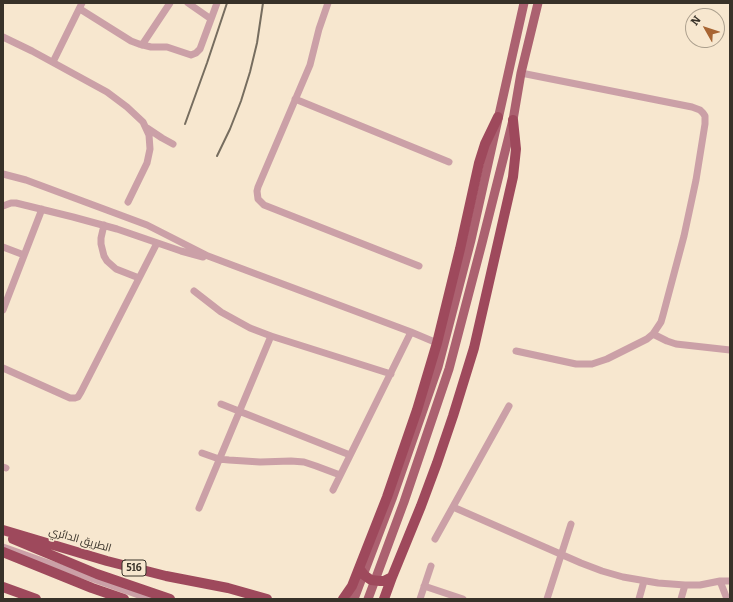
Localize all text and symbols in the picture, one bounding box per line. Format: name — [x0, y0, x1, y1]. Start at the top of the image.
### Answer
north arrow — [685, 8, 725, 48]
text: N — [688, 13, 704, 28]
street label: الطريق الدائري — [47, 525, 113, 555]
road number: 516 — [122, 560, 146, 576]

